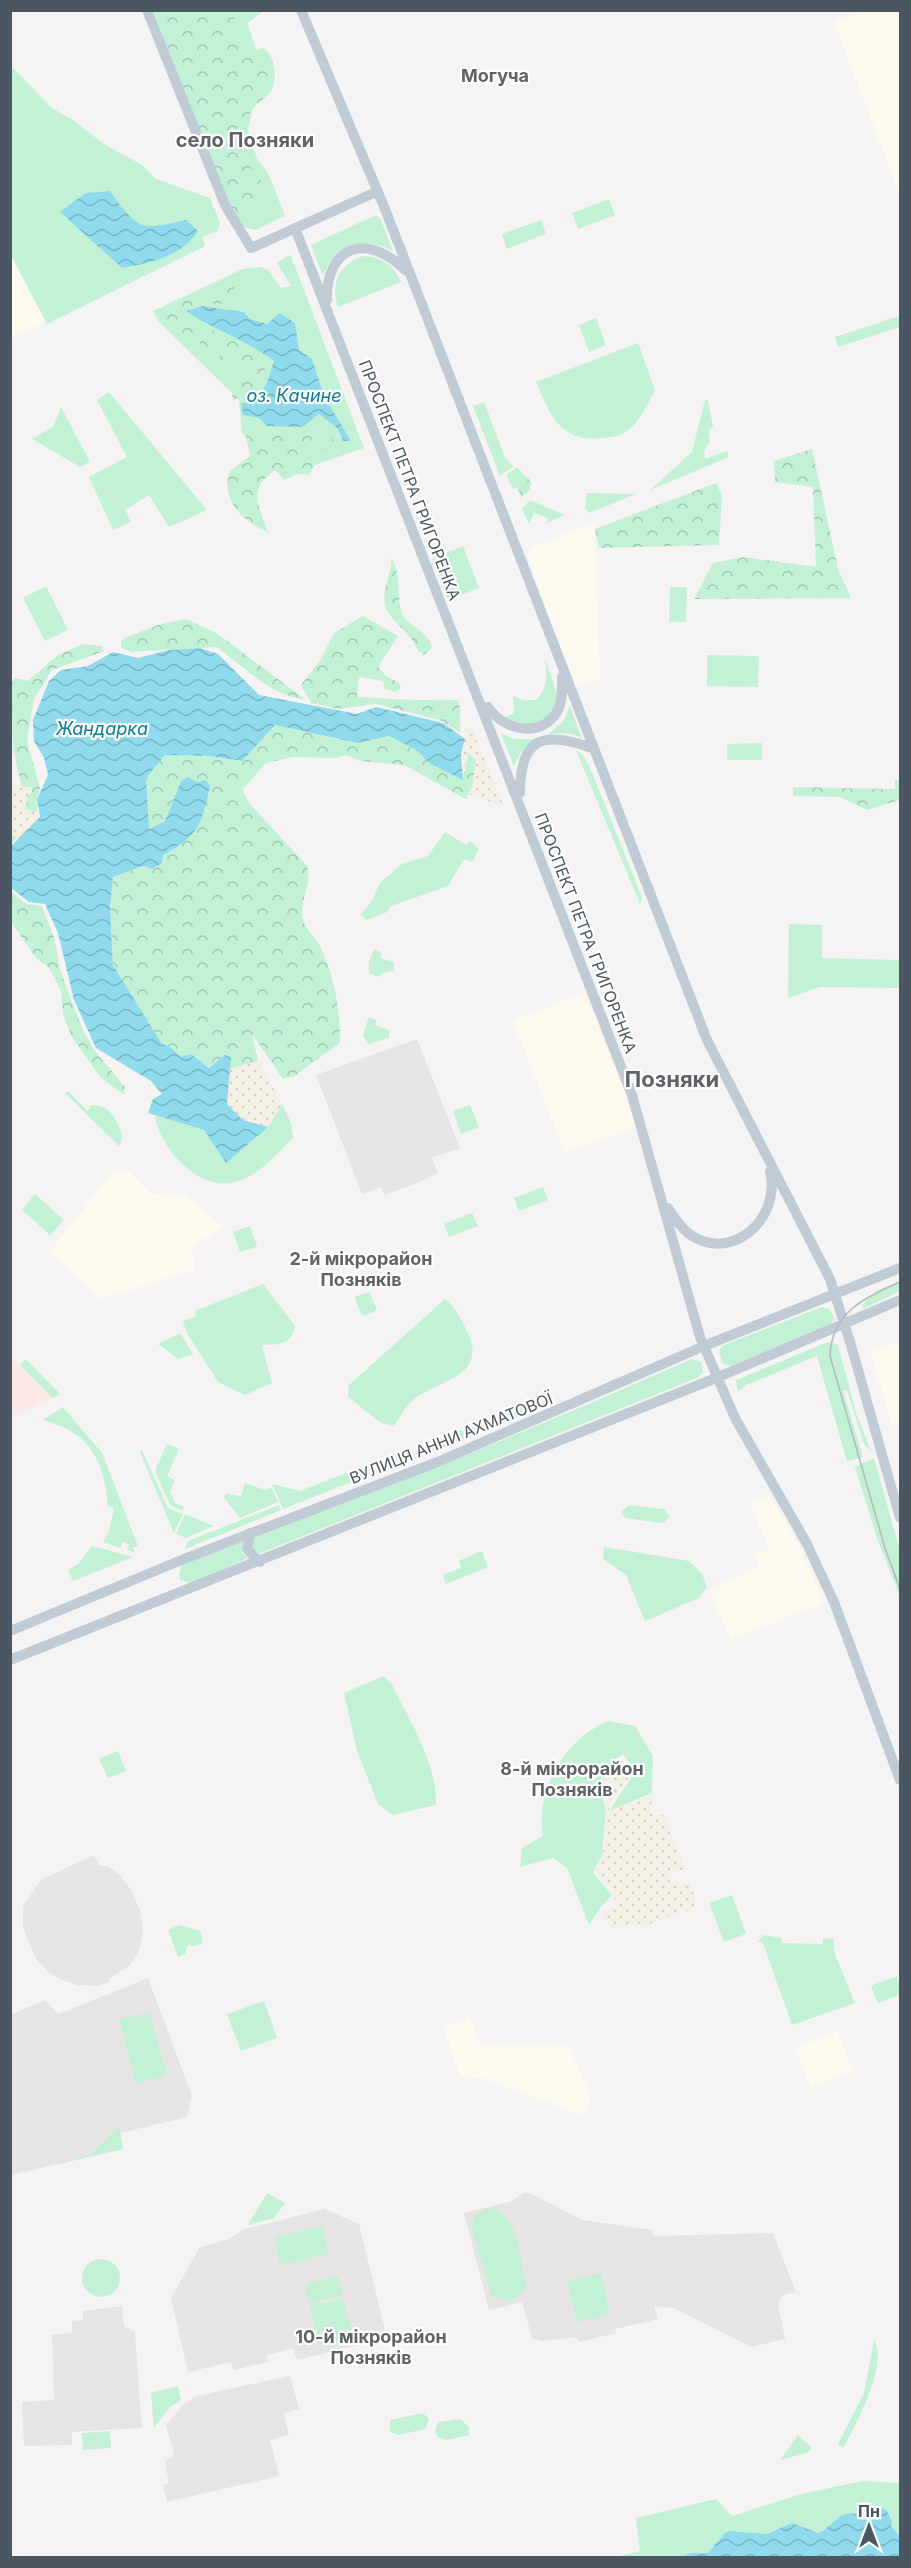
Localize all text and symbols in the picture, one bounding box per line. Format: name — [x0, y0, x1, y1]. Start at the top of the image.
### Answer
district label: Могуча — [461, 65, 529, 86]
district label: село Позняки — [176, 128, 314, 152]
street label: ПРОСПЕКТ ПЕТРА ГРИГОРЕНКА — [355, 357, 465, 603]
water label: оз. Качине — [246, 385, 342, 406]
water label: Жандарка — [55, 718, 148, 739]
street label: ПРОСПЕКТ ПЕТРА ГРИГОРЕНКА — [531, 810, 641, 1056]
district label: Позняки — [625, 1066, 719, 1092]
district label: 2-й мікрорайон Позняків — [289, 1248, 433, 1290]
street label: ВУЛИЦЯ АННИ АХМАТОВОЇ — [346, 1388, 556, 1488]
district label: 8-й мікрорайон Позняків — [500, 1758, 644, 1800]
district label: 10-й мікрорайон Позняків — [295, 2326, 447, 2368]
north arrow — [839, 2496, 899, 2556]
text: Пн — [858, 2501, 880, 2521]

